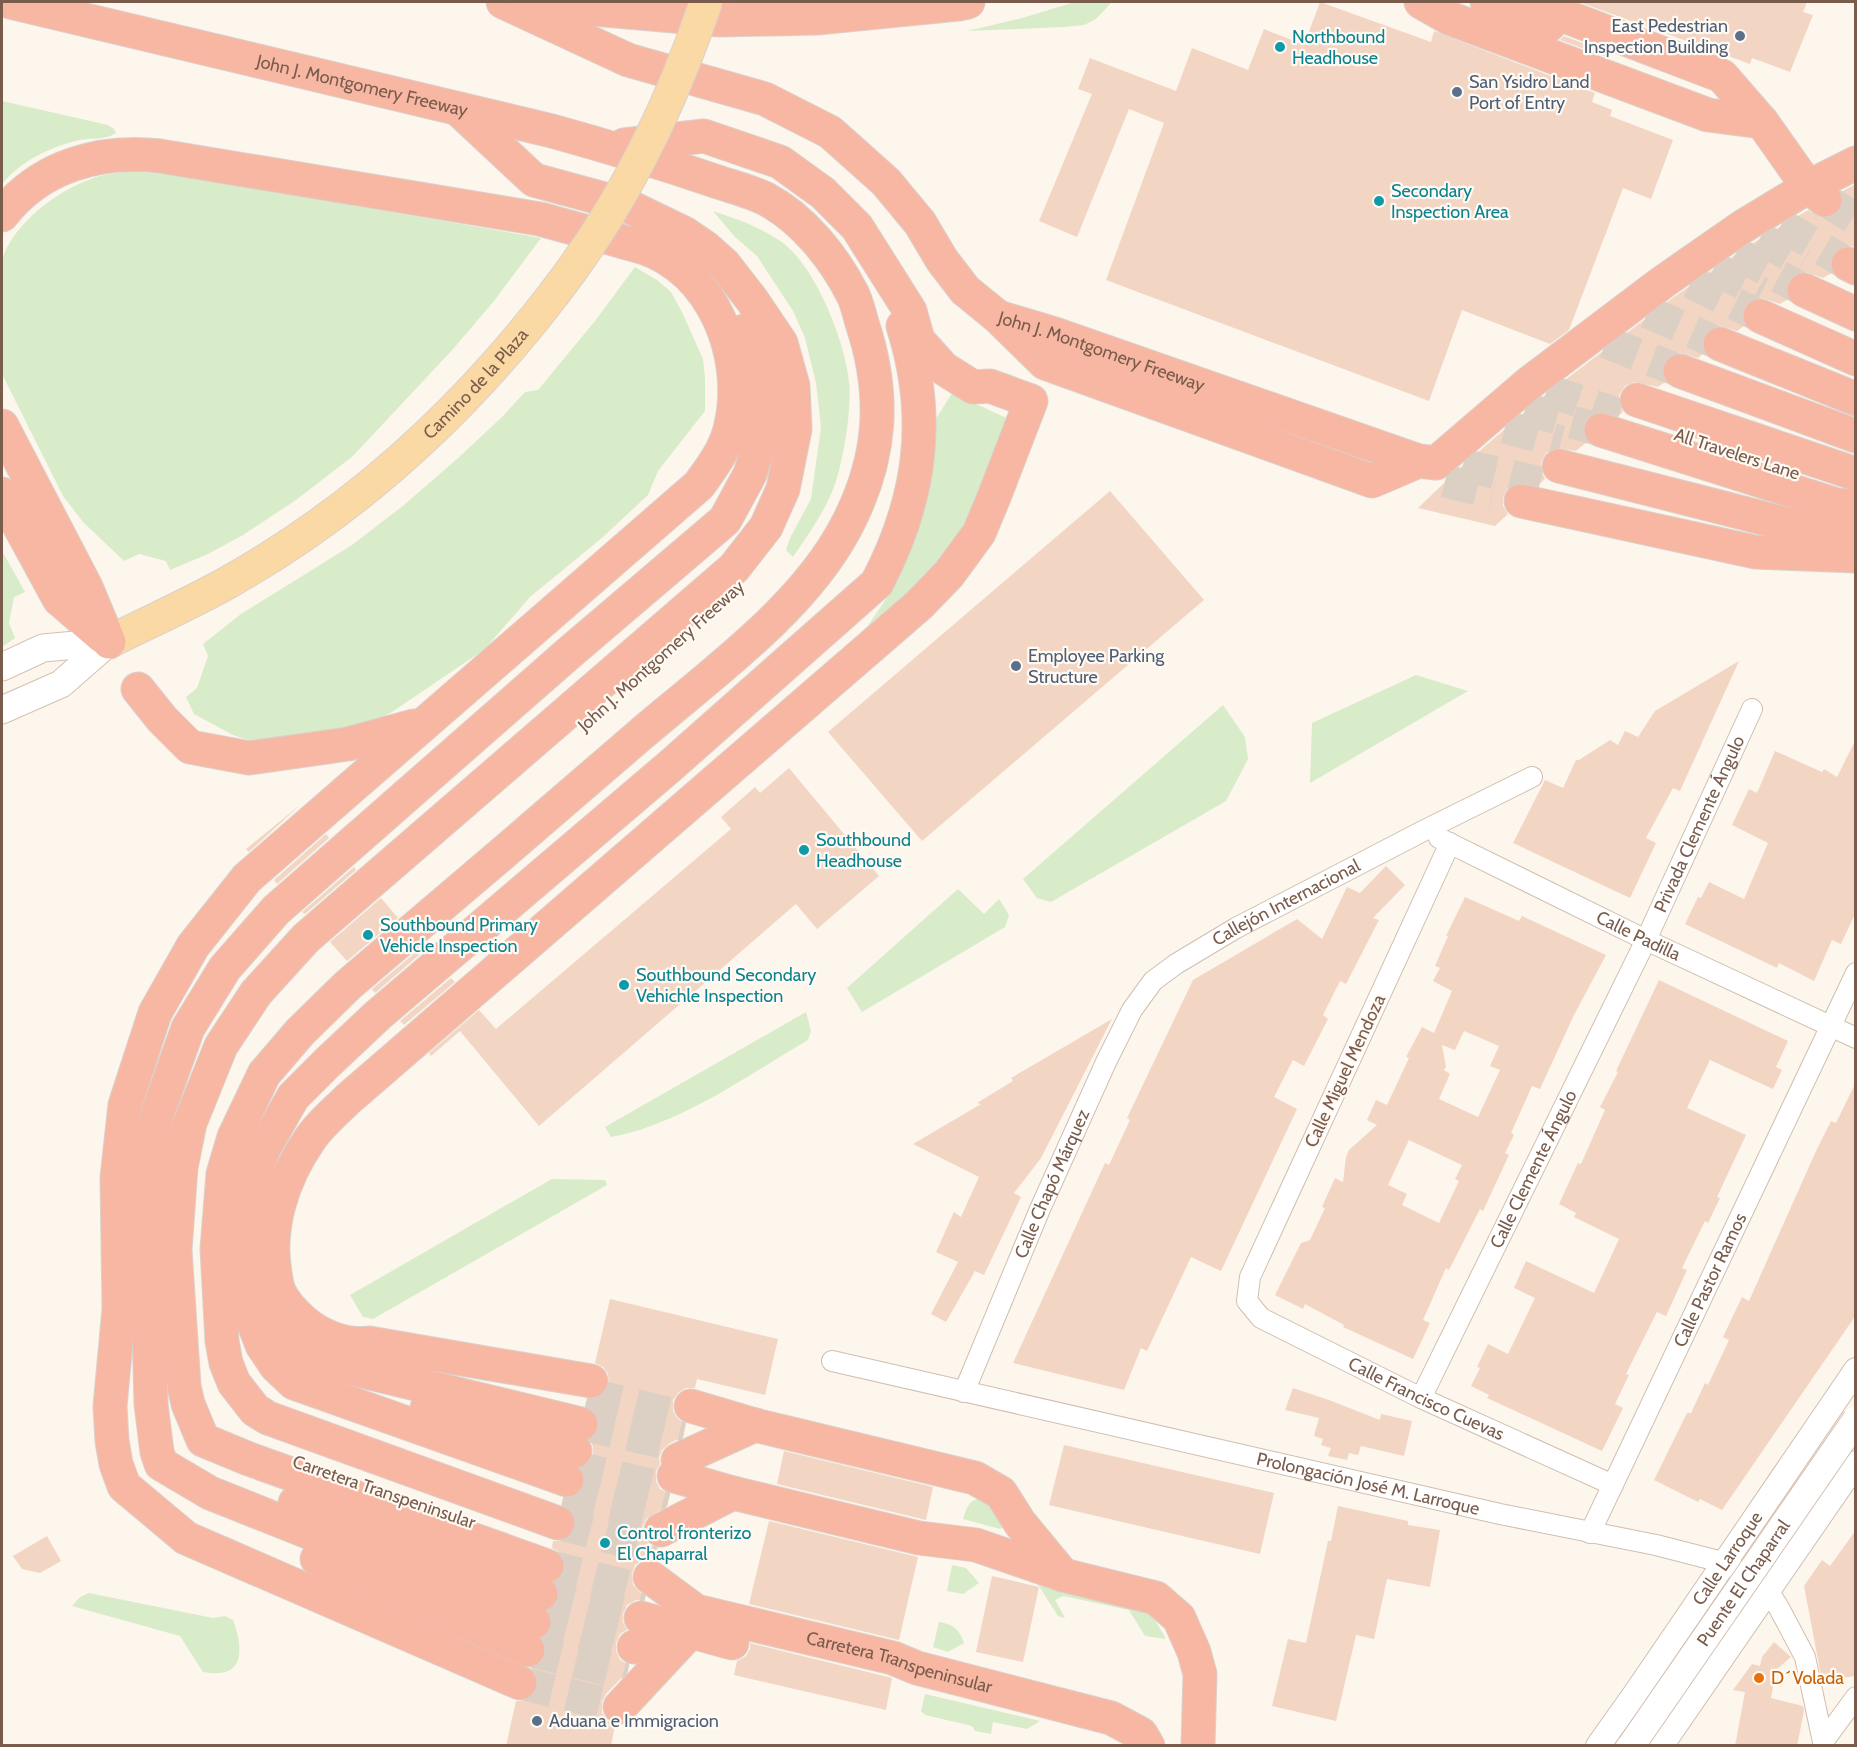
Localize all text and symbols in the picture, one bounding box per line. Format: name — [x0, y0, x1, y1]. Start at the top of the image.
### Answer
place label: East Pedestrian Inspection Building — [1584, 15, 1729, 58]
place label: Northbound Headhouse — [1292, 26, 1385, 69]
marker: East Pedestrian Inspection Building — [1733, 29, 1747, 43]
marker: Northbound Headhouse — [1273, 40, 1287, 54]
street label: John J. Montgomery Freeway — [253, 50, 470, 122]
place label: San Ysidro Land Port of Entry — [1469, 71, 1590, 114]
marker: San Ysidro Land Port of Entry — [1450, 85, 1464, 99]
place label: Secondary Inspection Area — [1391, 180, 1509, 223]
marker: Secondary Inspection Area — [1372, 194, 1386, 208]
street label: John J. Montgomery Freeway — [995, 306, 1208, 396]
street label: Camino de la Plaza — [419, 324, 533, 444]
street label: All Travelers Lane — [1671, 423, 1803, 485]
street label: John J. Montgomery Freeway — [573, 575, 749, 737]
place label: Employee Parking Structure — [1028, 645, 1165, 688]
marker: Employee Parking Structure — [1009, 659, 1023, 673]
street label: Privada Clemente Ángulo — [1649, 732, 1749, 916]
place label: Southbound Headhouse — [816, 829, 911, 872]
marker: Southbound Headhouse — [797, 843, 811, 857]
street label: Callejón Internacional — [1208, 854, 1364, 951]
street label: Calle Padilla — [1592, 906, 1684, 966]
place label: Southbound Primary Vehicle Inspection — [380, 914, 538, 957]
marker: Southbound Primary Vehicle Inspection — [361, 928, 375, 942]
place label: Southbound Secondary Vehichle Inspection — [636, 964, 816, 1007]
marker: Southbound Secondary Vehichle Inspection — [617, 978, 631, 992]
street label: Calle Miguel Mendoza — [1300, 991, 1390, 1151]
street label: Calle Clemente Ángulo — [1485, 1086, 1582, 1252]
street label: Calle Chapó Márquez — [1010, 1105, 1095, 1262]
street label: Calle Pastor Ramos — [1669, 1210, 1751, 1351]
street label: Calle Francisco Cuevas — [1345, 1352, 1508, 1445]
street label: Prolongación José M. Larroque — [1254, 1448, 1482, 1520]
street label: Carretera Transpeninsular — [290, 1450, 479, 1534]
street label: Calle Larroque — [1688, 1507, 1767, 1610]
street label: Puente El Chaparral — [1692, 1515, 1795, 1650]
place label: Control fronterizo El Chaparral — [617, 1522, 752, 1565]
marker: Control fronterizo El Chaparral — [598, 1536, 612, 1550]
street label: Carretera Transpeninsular — [804, 1627, 995, 1698]
place label: D´Volada — [1771, 1667, 1844, 1689]
marker: D´Volada — [1752, 1671, 1766, 1685]
place label: Aduana e Immigracion — [549, 1710, 719, 1732]
marker: Aduana e Immigracion — [530, 1714, 544, 1728]

